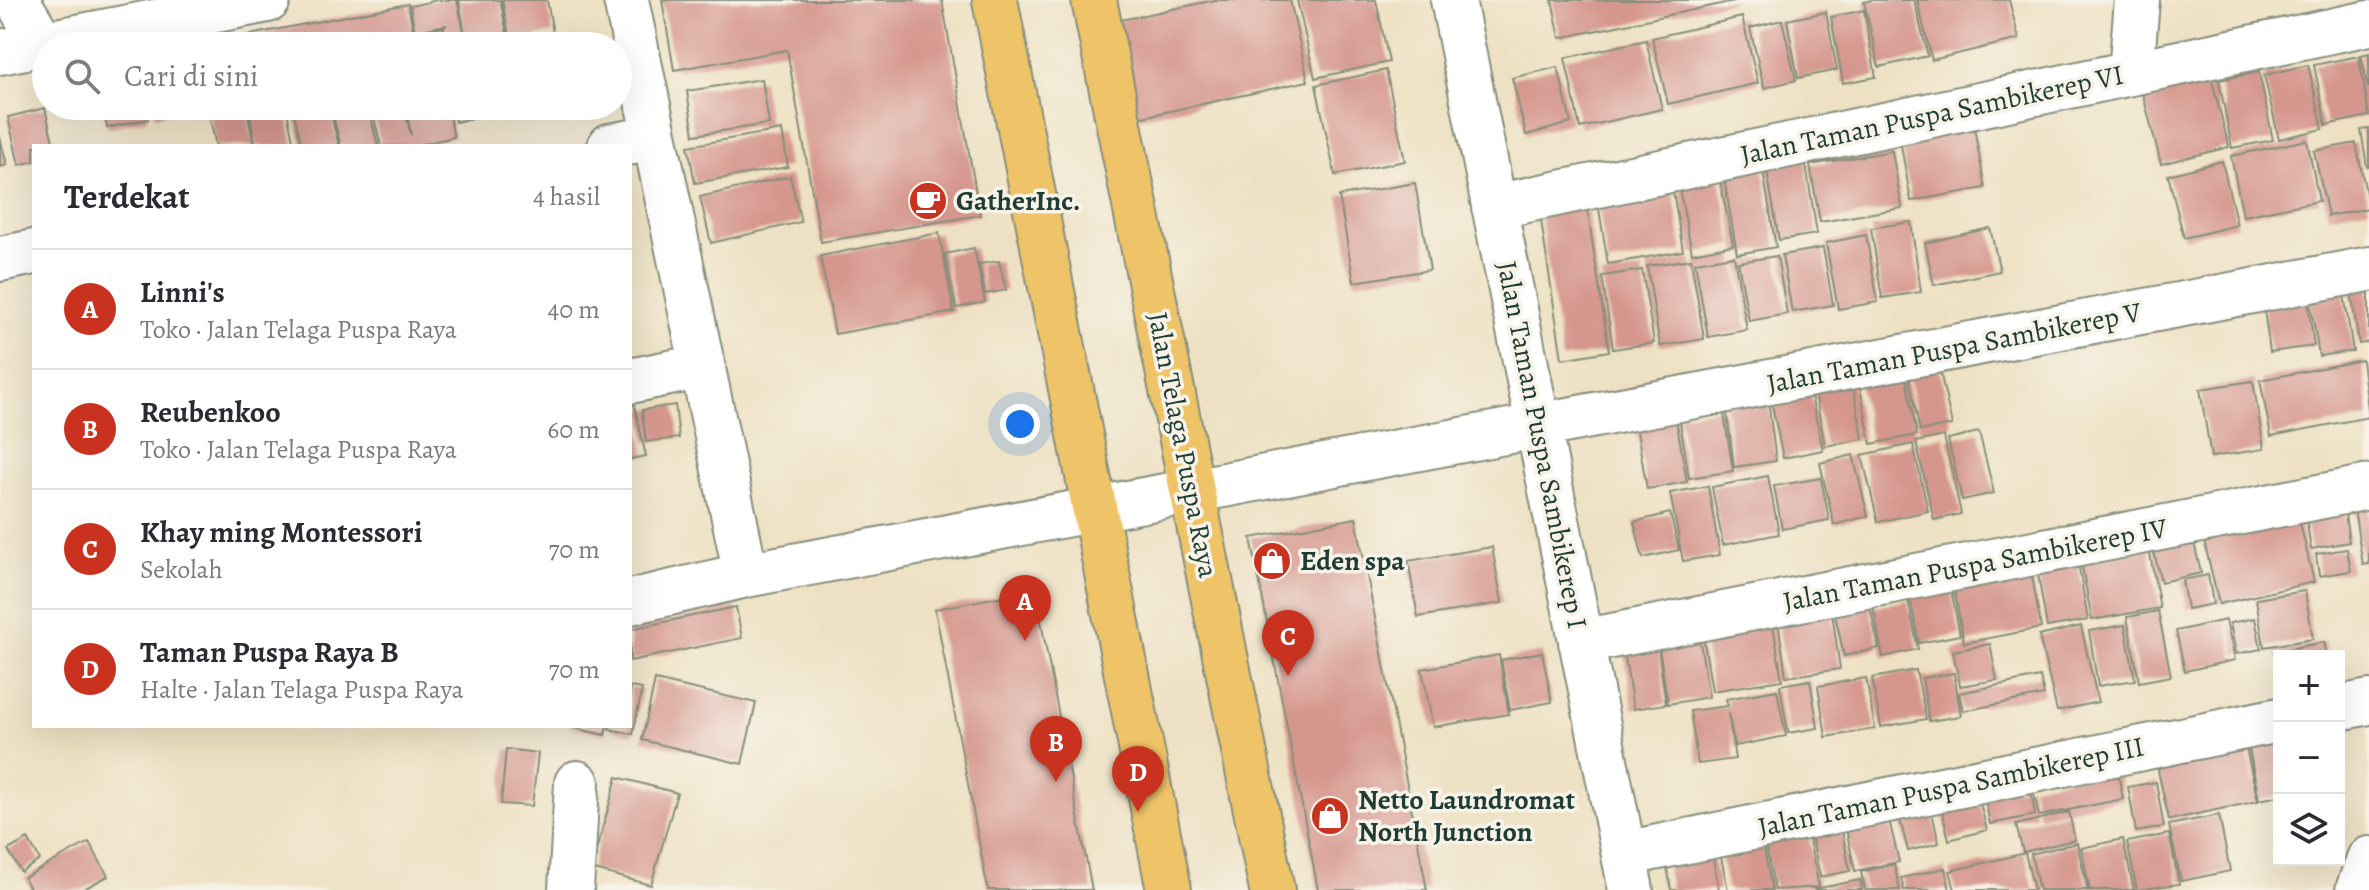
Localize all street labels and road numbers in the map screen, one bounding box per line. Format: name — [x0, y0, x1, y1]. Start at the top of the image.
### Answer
street label: Jalan Taman Puspa Sambikerep VI — [1737, 56, 2127, 174]
street label: Jalan Taman Puspa Sambikerep I — [1488, 258, 1596, 632]
street label: Jalan Taman Puspa Sambikerep V — [1764, 293, 2145, 403]
street label: Jalan Telaga Puspa Raya — [1139, 309, 1227, 581]
street label: Jalan Taman Puspa Sambikerep IV — [1780, 509, 2171, 621]
street label: Jalan Taman Puspa Sambikerep III — [1754, 727, 2148, 847]

